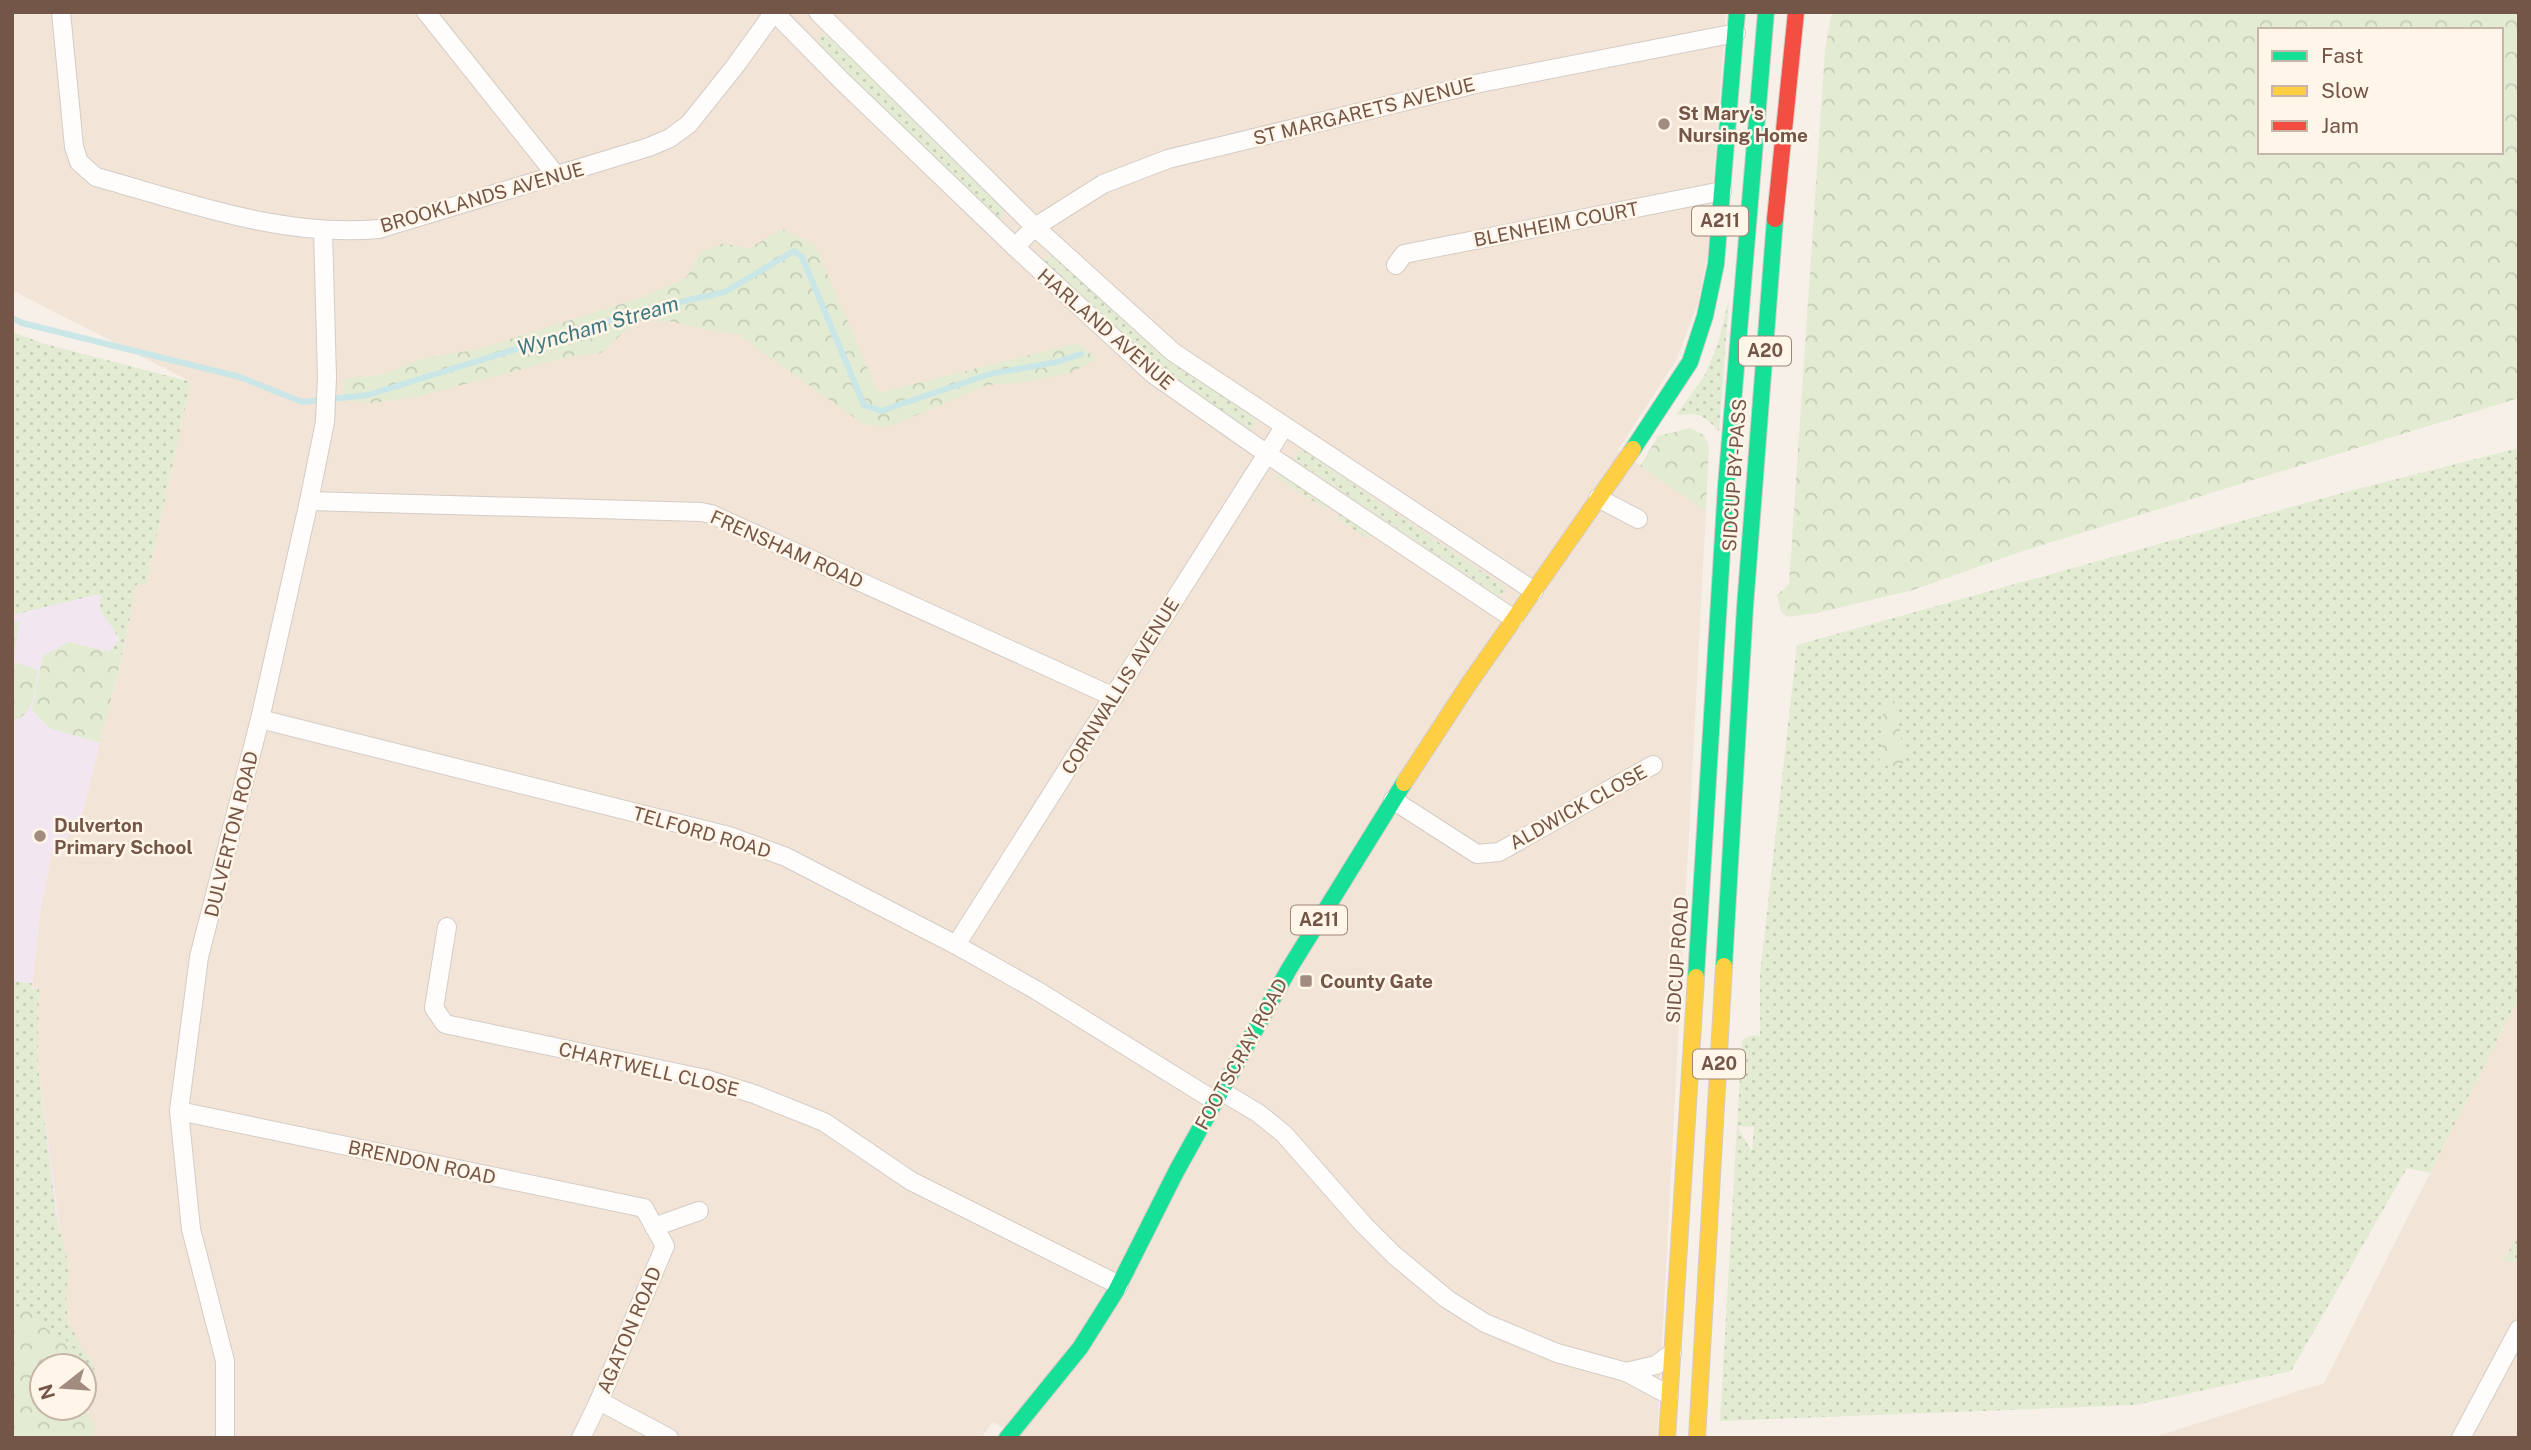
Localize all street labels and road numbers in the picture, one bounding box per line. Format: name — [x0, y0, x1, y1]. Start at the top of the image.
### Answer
street label: ST MARGARETS AVENUE — [1251, 73, 1477, 149]
street label: BROOKLANDS AVENUE — [377, 157, 587, 237]
street label: BLENHEIM COURT — [1472, 197, 1640, 251]
road number: A211 — [1692, 206, 1748, 236]
street label: HARLAND AVENUE — [1033, 264, 1179, 394]
road number: A20 — [1739, 337, 1791, 366]
street label: SIDCUP BY-PASS — [1718, 398, 1750, 552]
street label: FRENSHAM ROAD — [707, 505, 867, 593]
street label: CORNWALLIS AVENUE — [1057, 594, 1183, 778]
street label: DULVERTON ROAD — [200, 749, 262, 919]
street label: ALDWICK CLOSE — [1506, 760, 1650, 854]
street label: TELFORD ROAD — [630, 802, 774, 862]
street label: SIDCUP ROAD — [1662, 896, 1692, 1024]
road number: A211 — [1291, 905, 1347, 934]
street label: FOOTSCRAY ROAD — [1190, 974, 1292, 1134]
street label: CHARTWELL CLOSE — [557, 1038, 741, 1100]
road number: A20 — [1693, 1050, 1745, 1078]
street label: BRENDON ROAD — [346, 1136, 498, 1188]
street label: AGATON ROAD — [592, 1263, 666, 1397]

